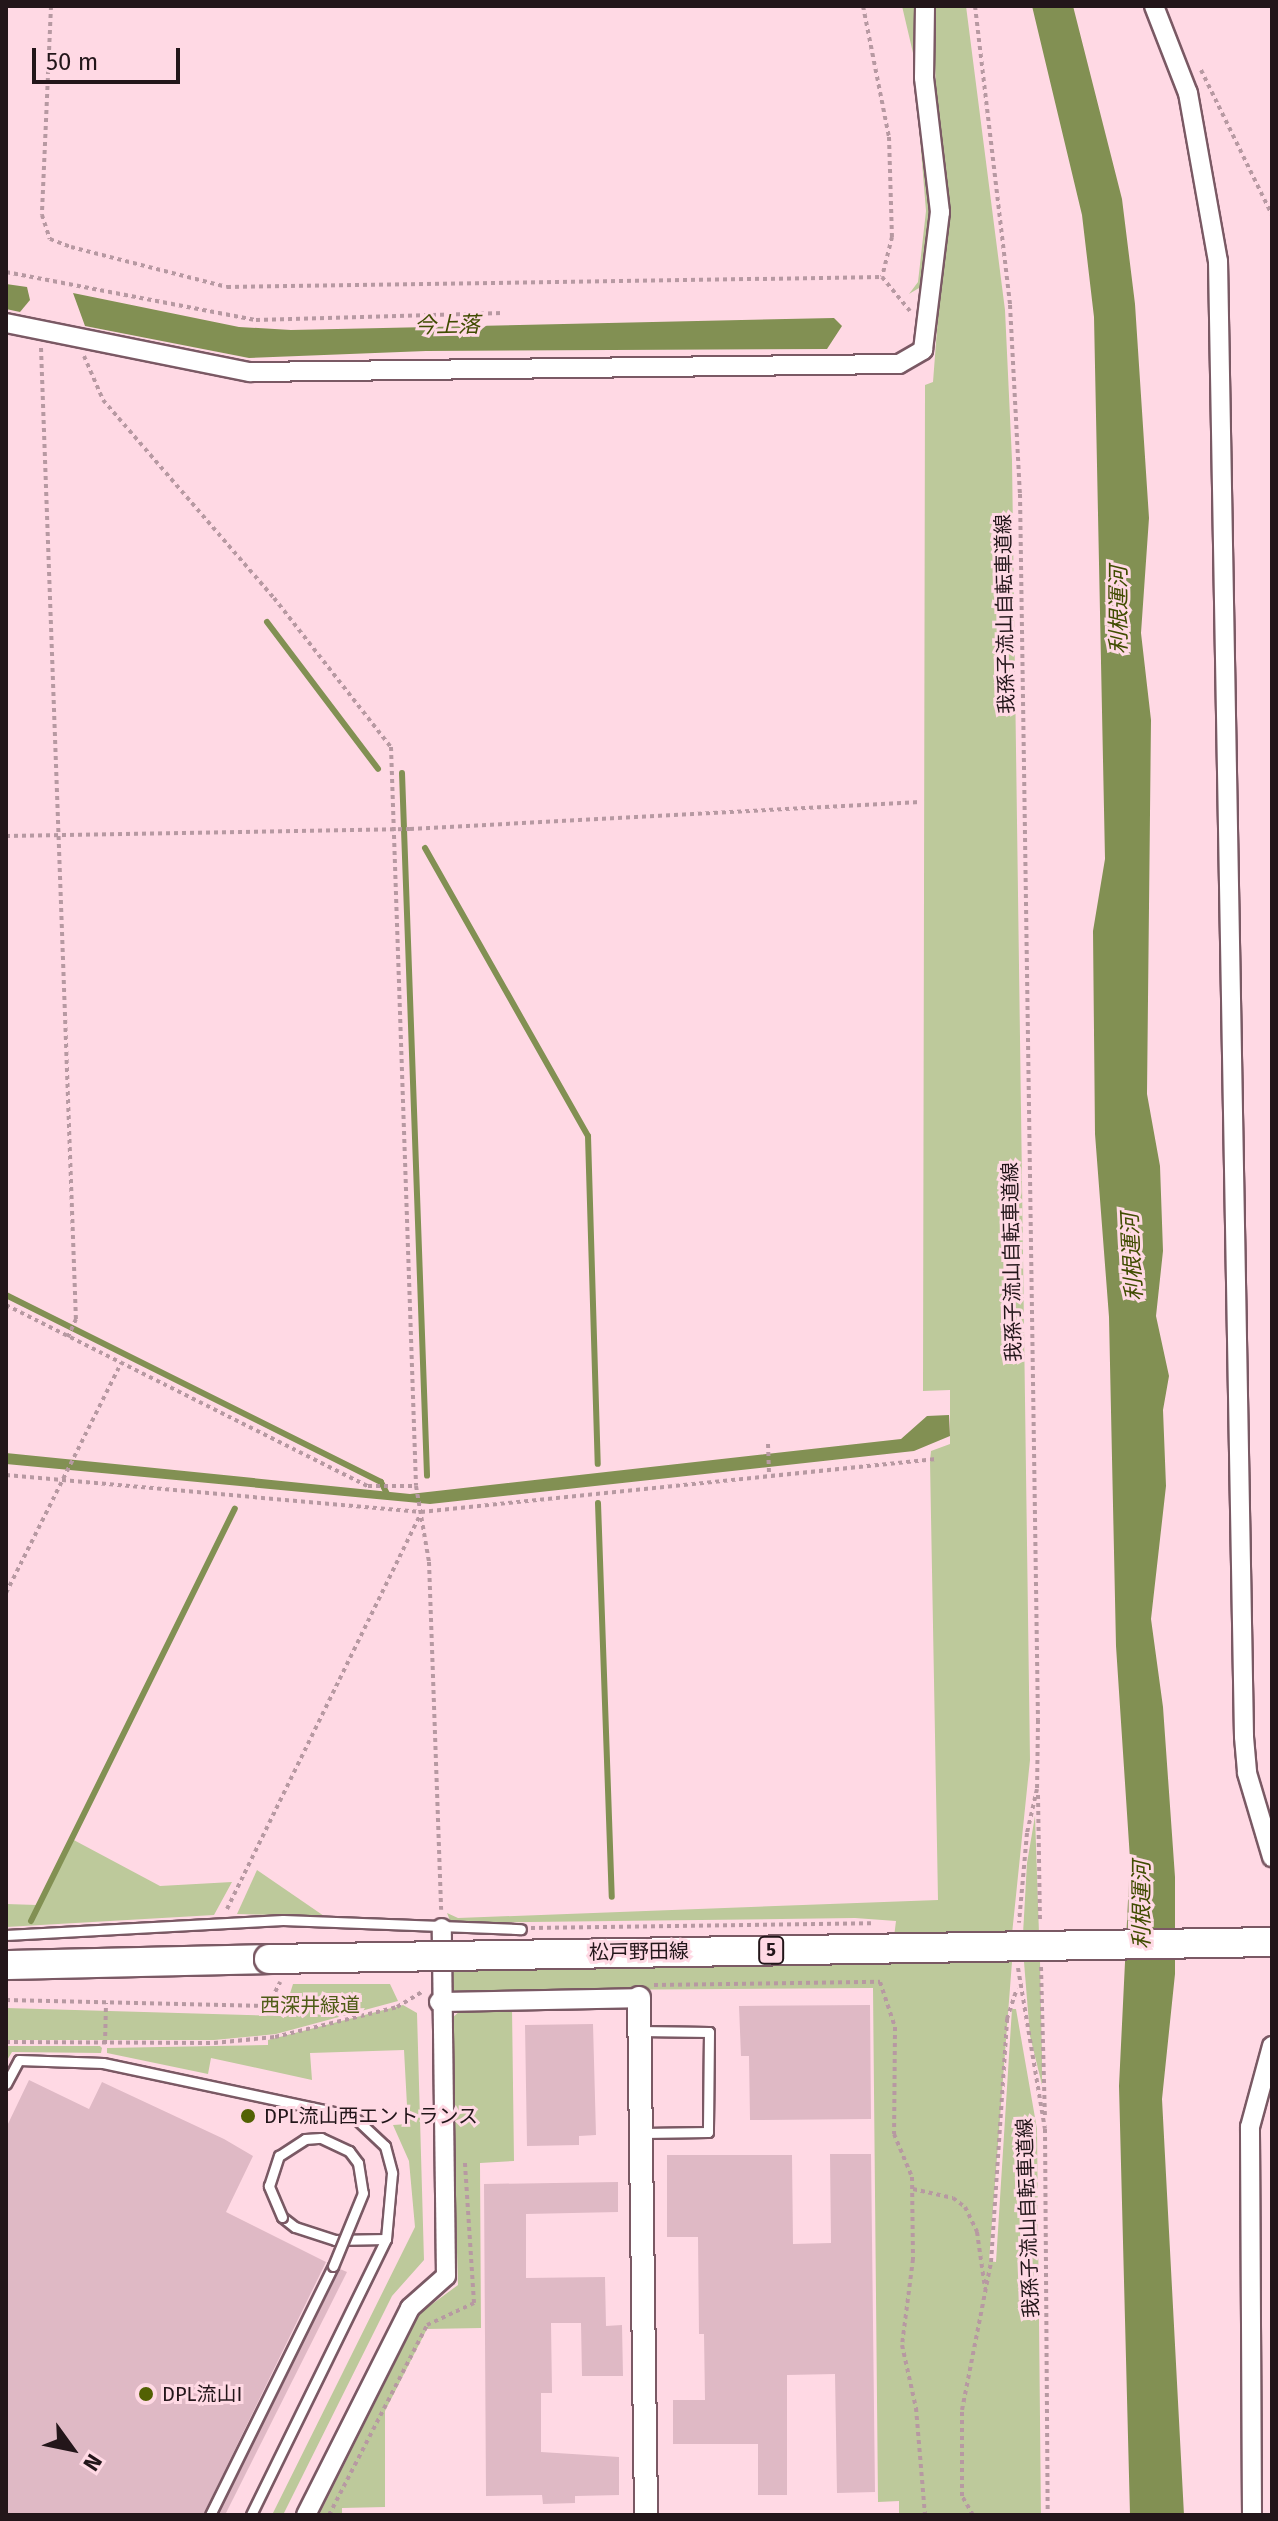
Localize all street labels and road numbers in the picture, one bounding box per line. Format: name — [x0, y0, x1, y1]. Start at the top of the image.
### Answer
street label: 我孫子流山自転車道線 — [991, 514, 1019, 714]
street label: 我孫子流山自転車道線 — [998, 1162, 1026, 1362]
road number: 5 — [757, 1936, 785, 1964]
street label: 松戸野田線 — [589, 1939, 689, 1965]
street label: 我孫子流山自転車道線 — [1013, 2118, 1043, 2318]

